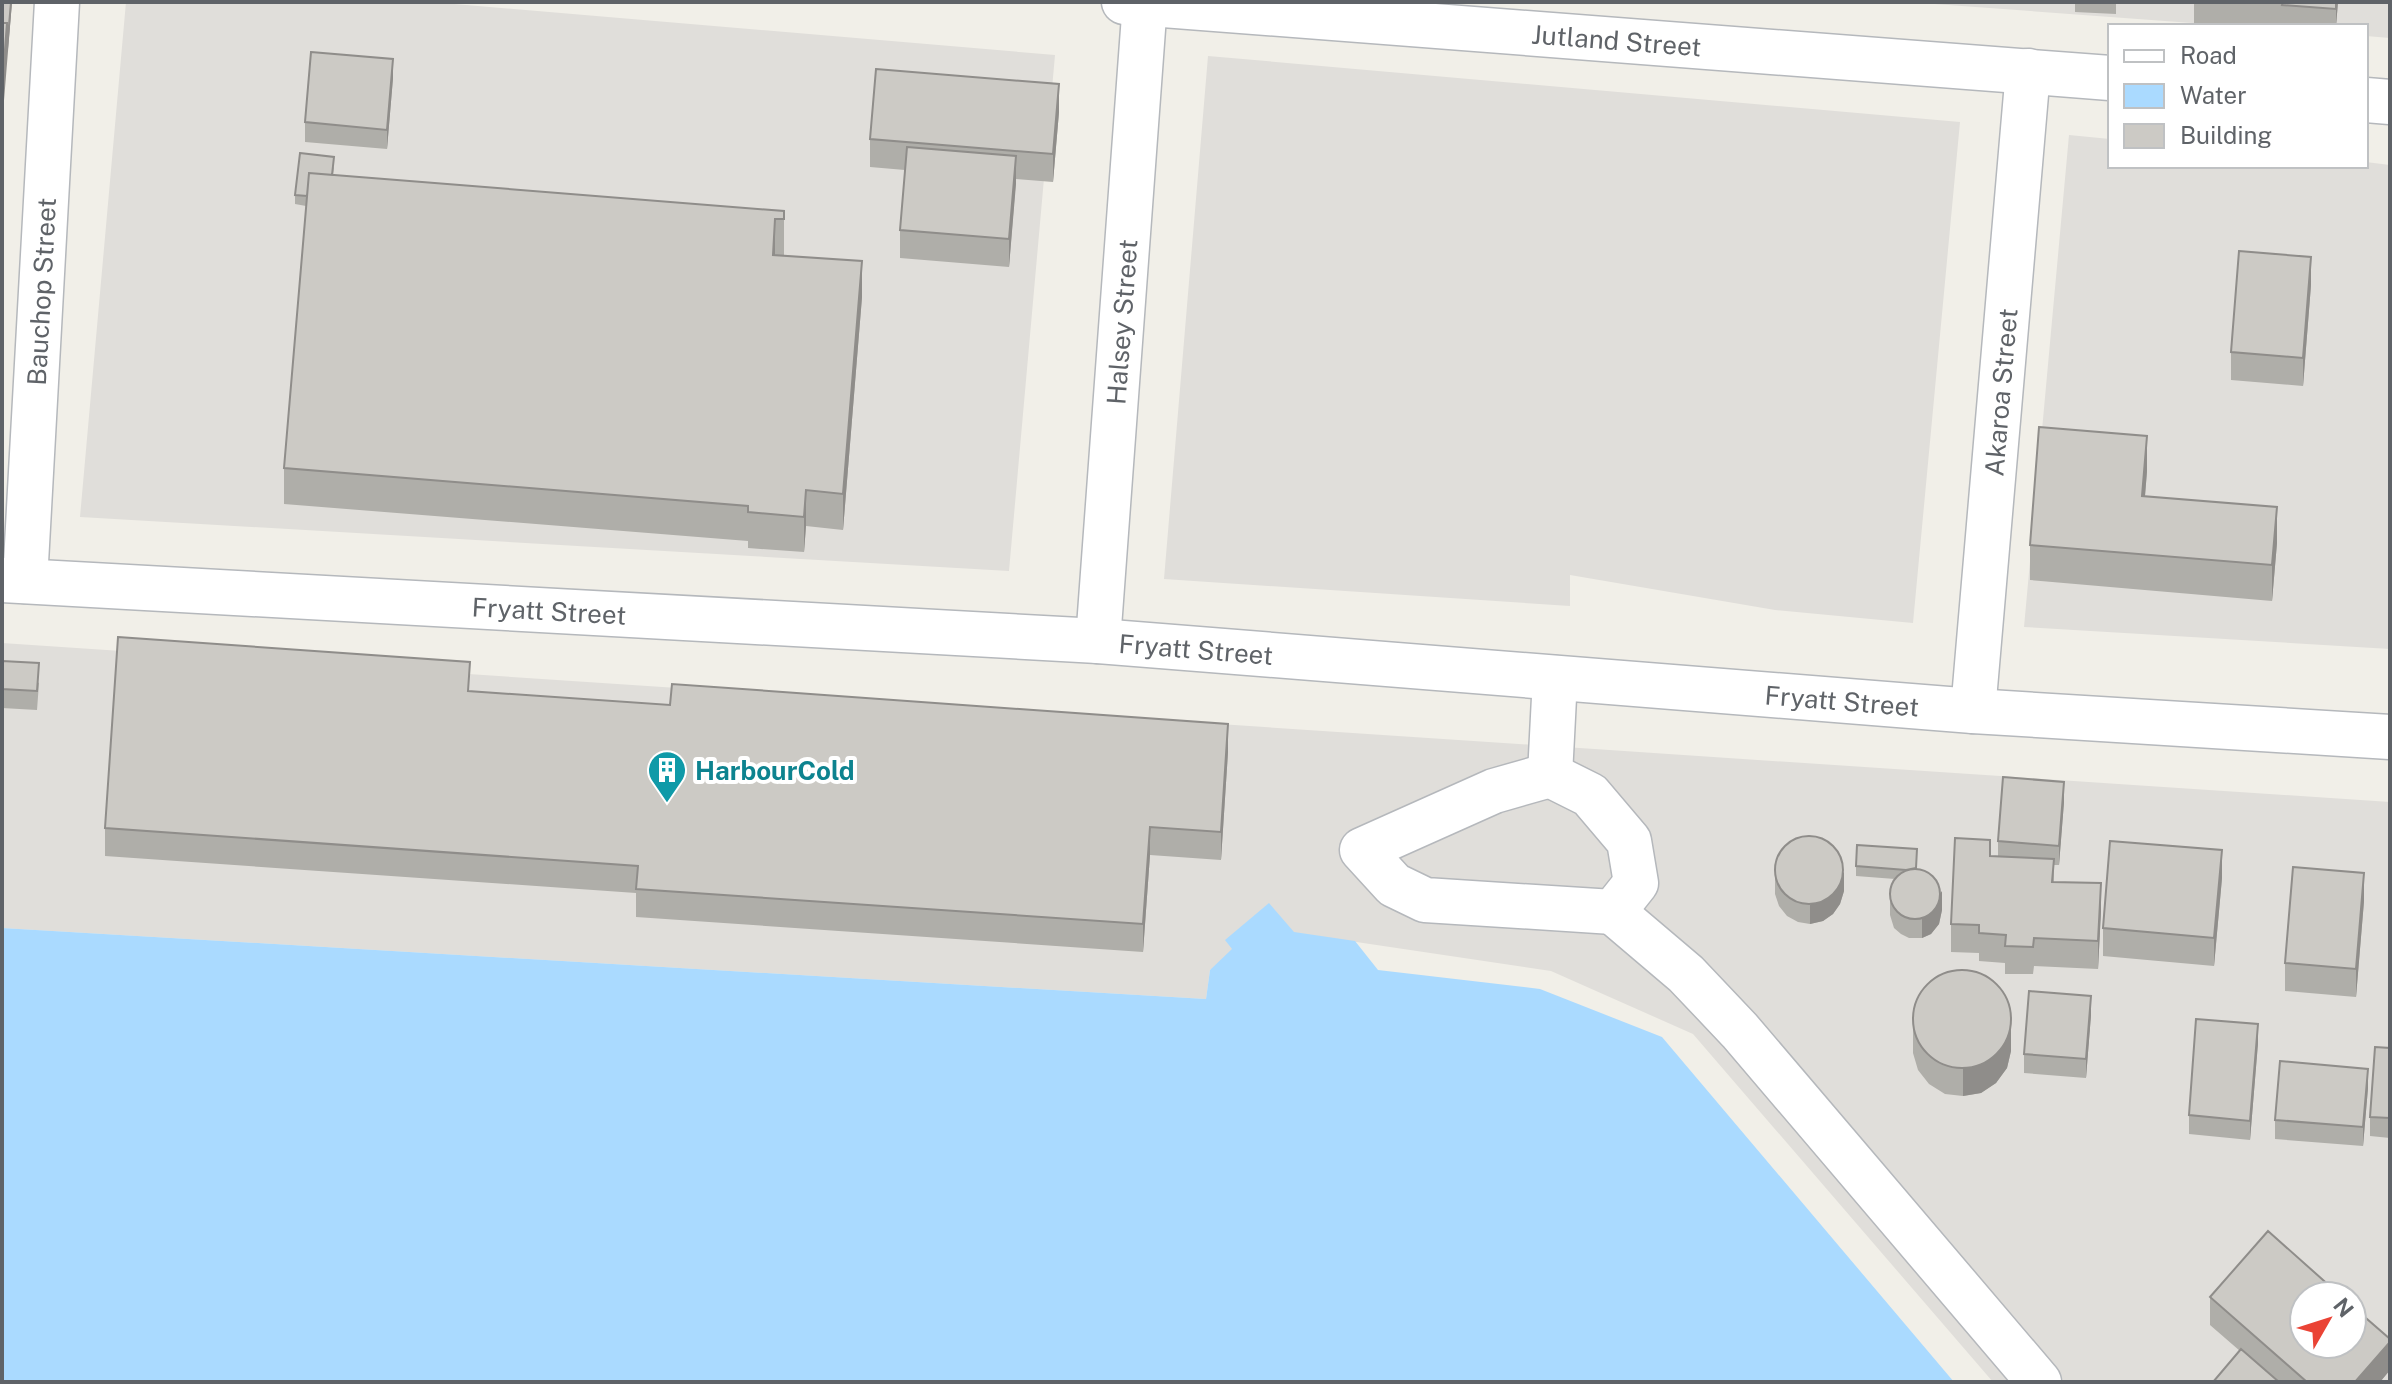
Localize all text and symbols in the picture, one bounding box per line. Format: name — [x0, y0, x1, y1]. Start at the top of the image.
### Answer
street label: Jutland Street — [1530, 18, 1703, 62]
legend — [2108, 24, 2368, 168]
text: Road — [2180, 41, 2237, 69]
text: Water — [2180, 81, 2247, 109]
text: Building — [2180, 121, 2272, 149]
street label: Bauchop Street — [20, 197, 62, 386]
street label: Halsey Street — [1100, 238, 1143, 406]
street label: Akaroa Street — [1978, 307, 2023, 477]
street label: Fryatt Street — [471, 591, 627, 630]
street label: Fryatt Street — [1118, 627, 1274, 670]
street label: Fryatt Street — [1764, 679, 1920, 722]
building icon: HarbourCold — [646, 749, 688, 804]
place label: HarbourCold — [695, 755, 855, 786]
north arrow — [2288, 1280, 2368, 1360]
text: N — [2328, 1293, 2359, 1322]

